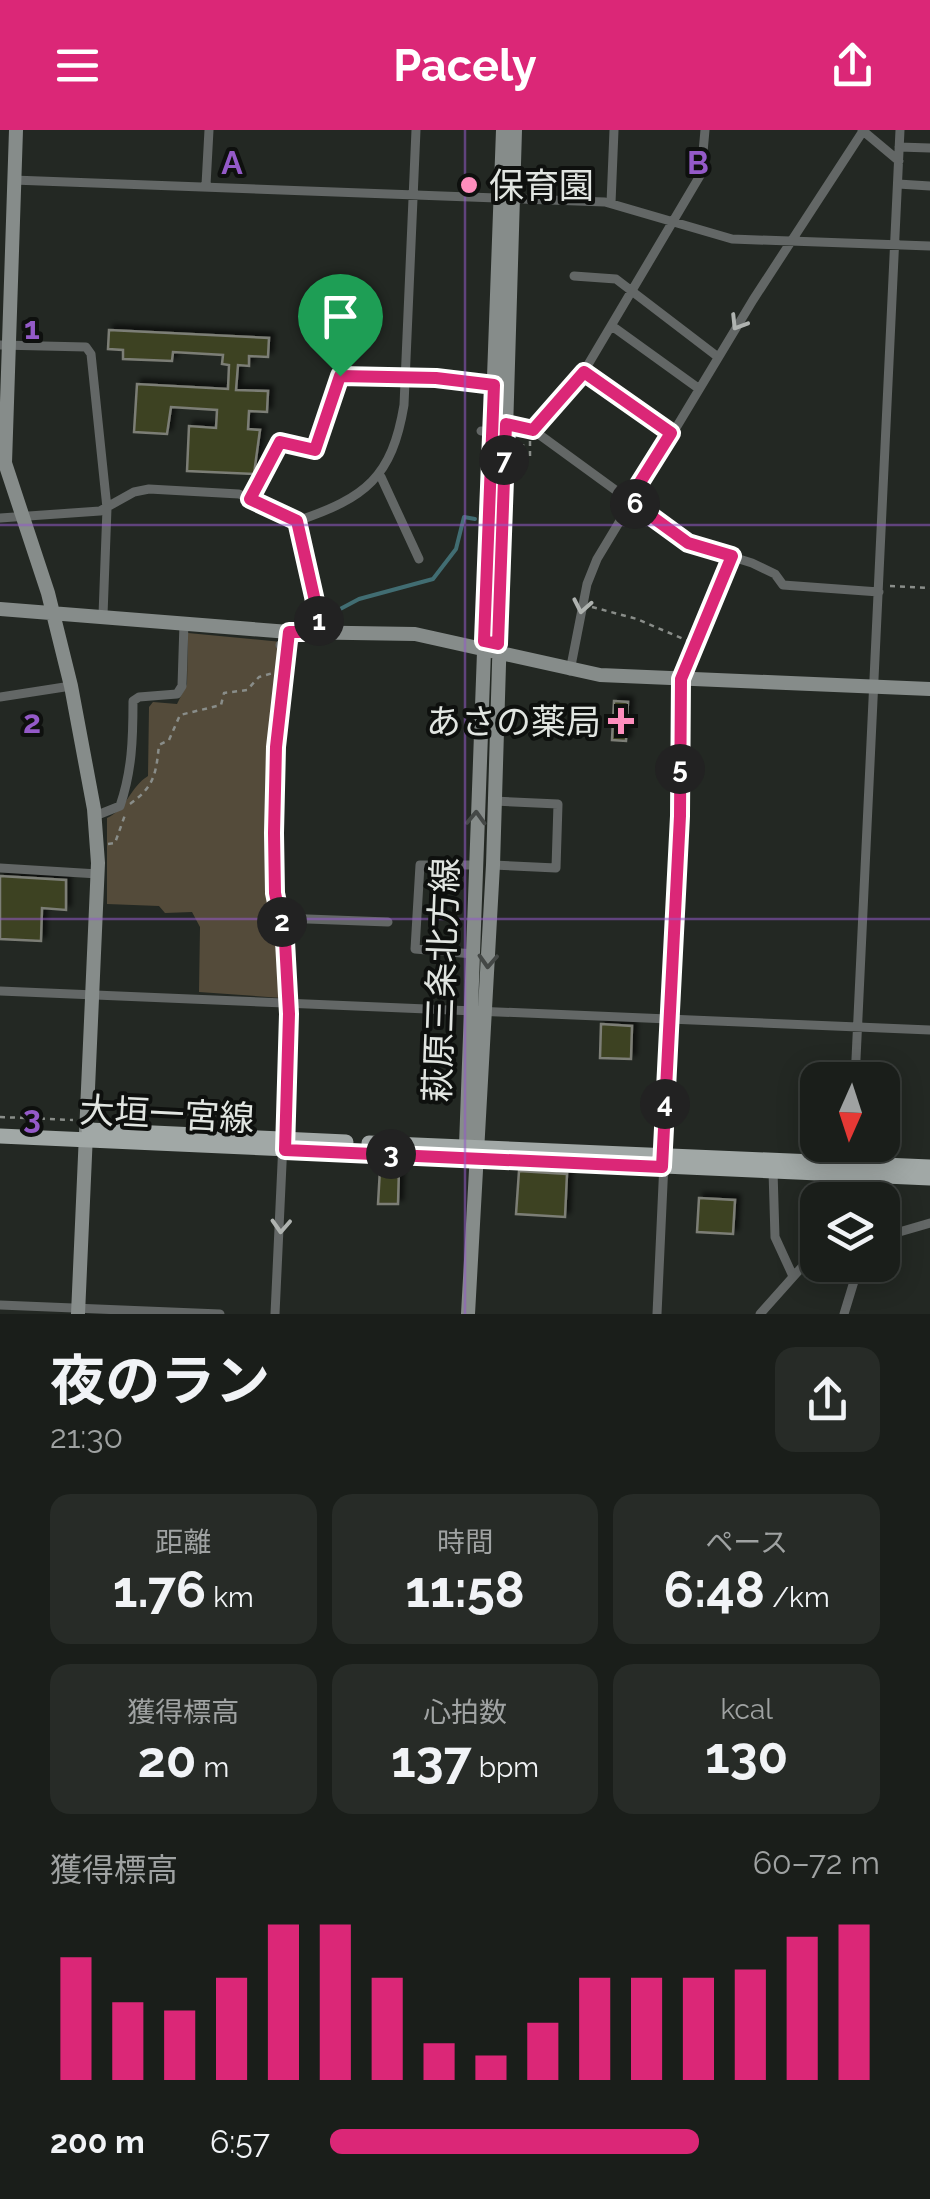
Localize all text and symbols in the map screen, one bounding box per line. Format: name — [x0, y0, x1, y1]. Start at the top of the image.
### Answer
icon: menu — [50, 38, 105, 93]
icon: share — [825, 38, 880, 93]
text: Pacely — [393, 39, 537, 92]
text: A — [221, 144, 243, 181]
text: B — [687, 144, 709, 181]
place label: 保育園 — [489, 165, 594, 206]
marker: 保育園 — [458, 174, 480, 196]
pin — [298, 274, 383, 377]
icon: arrive — [313, 289, 368, 344]
text: 1 — [24, 309, 40, 346]
one-way arrow — [732, 312, 751, 330]
pin: 7 — [479, 435, 529, 485]
text: 7 — [496, 443, 512, 476]
pin: 6 — [610, 479, 660, 529]
text: 6 — [627, 487, 644, 520]
pin: 1 — [294, 596, 344, 646]
one-way arrow — [573, 598, 594, 615]
text: 1 — [312, 604, 326, 637]
place label: あさの薬局 — [426, 701, 601, 742]
text: 2 — [23, 703, 41, 740]
marker: あさの薬局 — [610, 710, 632, 732]
pin: 5 — [655, 744, 705, 794]
text: 5 — [672, 752, 688, 785]
one-way arrow — [465, 810, 486, 826]
street label: 萩原三条北方線 — [416, 857, 466, 1103]
pin: 2 — [257, 897, 307, 947]
text: 2 — [274, 905, 290, 938]
one-way arrow — [478, 953, 499, 969]
north arrow — [800, 1062, 900, 1162]
map controls — [800, 1062, 900, 1282]
pin: 4 — [640, 1079, 690, 1129]
text: 4 — [657, 1087, 673, 1120]
street label: 大垣一宮線 — [79, 1089, 255, 1139]
text: 3 — [23, 1098, 41, 1135]
pin: 3 — [366, 1129, 416, 1179]
text: 3 — [383, 1137, 399, 1170]
button: layers — [800, 1182, 900, 1282]
one-way arrow — [271, 1219, 292, 1235]
button: share — [775, 1347, 880, 1452]
text: 夜のラン — [50, 1348, 270, 1413]
text: 21:30 — [50, 1418, 123, 1455]
text: 距離 — [155, 1526, 211, 1559]
text: 時間 — [437, 1526, 493, 1559]
text: ペース — [705, 1526, 788, 1559]
text: 1.76 — [113, 1560, 206, 1619]
text: 11:58 — [405, 1560, 525, 1619]
text: 6:48 — [664, 1560, 765, 1619]
text: km — [206, 1581, 254, 1614]
text: /km — [765, 1581, 830, 1614]
text: kcal — [720, 1693, 773, 1726]
text: 獲得標高 — [127, 1696, 239, 1729]
text: 心拍数 — [423, 1696, 507, 1729]
text: 130 — [705, 1726, 788, 1785]
text: 20 — [137, 1730, 196, 1789]
text: 137 — [391, 1730, 472, 1789]
text: m — [196, 1751, 229, 1784]
text: bpm — [472, 1751, 539, 1784]
text: 60–72 m — [753, 1844, 880, 1881]
text: 獲得標高 — [50, 1851, 178, 1888]
text: 200 m — [50, 2123, 145, 2160]
text: 6:57 — [210, 2123, 270, 2160]

